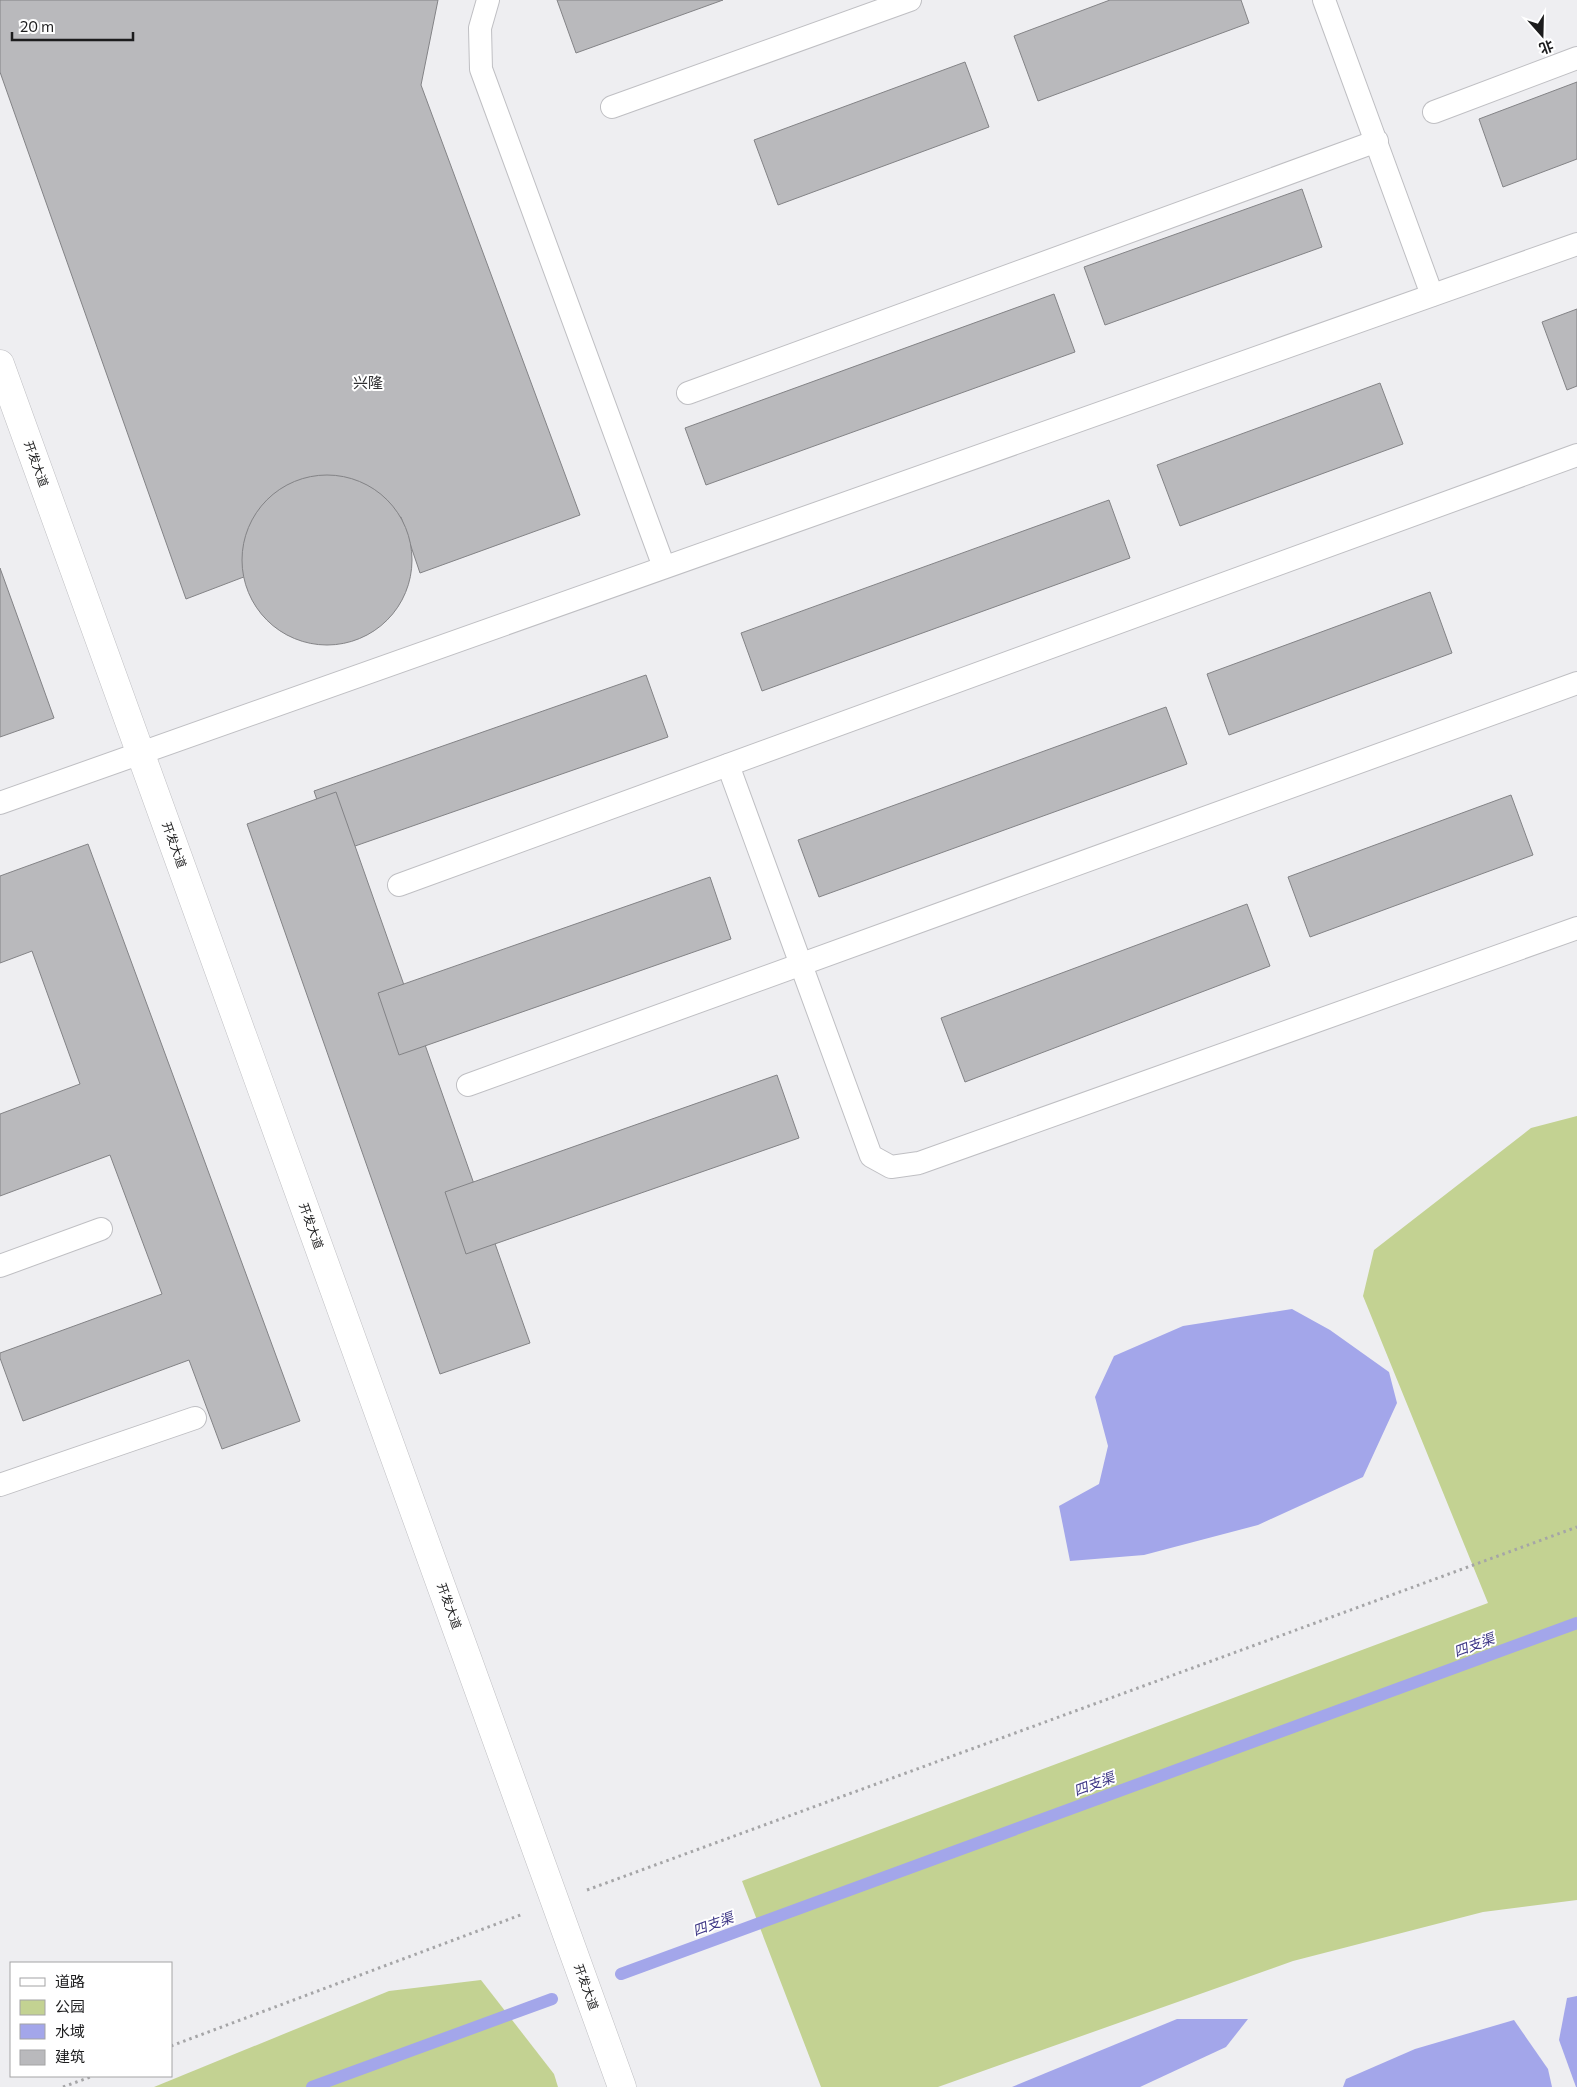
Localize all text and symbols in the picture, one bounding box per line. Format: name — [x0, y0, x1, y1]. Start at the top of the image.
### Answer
scale bar — [12, 10, 134, 42]
north arrow — [1517, 10, 1567, 60]
text: 20 m — [20, 17, 54, 35]
text: 北 — [1537, 37, 1556, 58]
district label: 兴隆 — [353, 373, 383, 391]
street label: 开发大道 — [22, 439, 52, 489]
street label: 开发大道 — [160, 820, 190, 870]
street label: 开发大道 — [297, 1201, 327, 1251]
street label: 开发大道 — [435, 1581, 465, 1631]
water label: 四支渠 — [1451, 1629, 1498, 1660]
water label: 四支渠 — [1071, 1768, 1118, 1799]
water label: 四支渠 — [690, 1908, 737, 1939]
legend — [10, 1962, 172, 2077]
street label: 开发大道 — [572, 1962, 602, 2012]
text: 道路 — [55, 1972, 85, 1990]
text: 公园 — [55, 1997, 85, 2015]
text: 水域 — [55, 2022, 85, 2040]
text: 建筑 — [55, 2047, 85, 2065]

